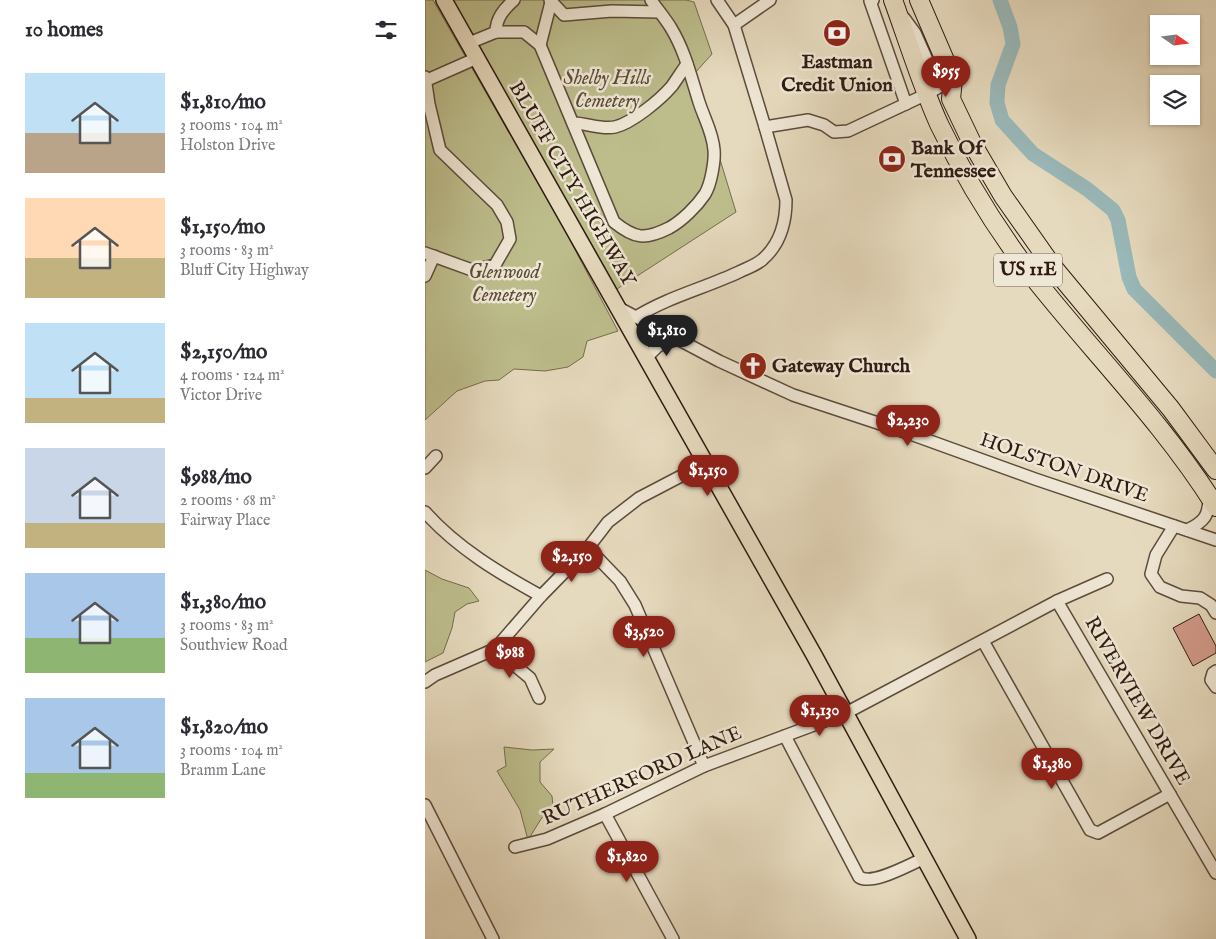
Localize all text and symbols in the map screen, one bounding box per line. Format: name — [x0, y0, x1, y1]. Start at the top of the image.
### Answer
north arrow — [1150, 15, 1200, 65]
map controls — [1150, 15, 1200, 125]
icon: filters — [372, 16, 400, 44]
text: 10 homes — [25, 17, 103, 44]
bank icon: Eastman Credit Union — [822, 18, 852, 48]
place label: Eastman Credit Union — [781, 50, 893, 98]
pin: $955 — [916, 56, 976, 98]
text: $955 — [932, 62, 960, 82]
park label: Shelby Hills Cemetery — [563, 66, 651, 114]
button: layers — [1150, 75, 1200, 125]
street label: BLUFF CITY HIGHWAY — [503, 77, 642, 292]
text: $1,810/mo — [180, 89, 266, 116]
icon: home — [65, 93, 125, 153]
text: 3 rooms · 104 m² — [180, 116, 283, 136]
text: Holston Drive — [180, 136, 275, 156]
place label: Bank Of Tennessee — [910, 136, 997, 184]
bank icon: Bank Of Tennessee — [877, 144, 907, 174]
text: $1,150/mo — [180, 214, 265, 241]
icon: home — [65, 218, 125, 278]
text: 3 rooms · 83 m² — [180, 241, 274, 261]
road number: US 11E — [994, 254, 1062, 286]
park label: Glenwood Cemetery — [468, 260, 541, 308]
text: Bluff City Highway — [180, 261, 309, 281]
pin: $1,810 — [626, 314, 708, 357]
text: $1,810 — [647, 321, 687, 341]
text: $2,150/mo — [180, 339, 267, 366]
icon: home — [65, 343, 125, 403]
church icon: Gateway Church — [738, 351, 768, 381]
place label: Gateway Church — [772, 354, 910, 379]
text: 4 rooms · 124 m² — [180, 366, 285, 386]
text: Victor Drive — [180, 386, 262, 406]
pin: $2,230 — [867, 404, 949, 447]
text: $2,230 — [887, 411, 929, 431]
street label: HOLSTON DRIVE — [976, 427, 1152, 509]
pin: $1,150 — [667, 454, 749, 497]
text: $1,150 — [689, 461, 727, 481]
text: $988/mo — [180, 464, 252, 491]
icon: home — [65, 468, 125, 528]
text: 2 rooms · 68 m² — [180, 491, 276, 511]
text: Fairway Place — [180, 511, 270, 531]
pin: $2,150 — [531, 540, 613, 583]
text: $2,150 — [552, 547, 592, 567]
text: $1,380/mo — [180, 589, 266, 616]
icon: home — [65, 593, 125, 653]
street label: RIVERVIEW DRIVE — [1079, 612, 1195, 790]
text: 3 rooms · 83 m² — [180, 616, 274, 636]
pin: $3,520 — [603, 616, 685, 658]
text: $3,520 — [624, 622, 664, 642]
text: Southview Road — [180, 636, 288, 656]
pin: $988 — [480, 636, 540, 679]
text: $988 — [496, 643, 524, 663]
pin: $1,130 — [779, 694, 861, 737]
text: $1,130 — [801, 701, 839, 721]
text: $1,820/mo — [180, 714, 268, 741]
icon: home — [65, 718, 125, 778]
street label: RUTHERFORD LANE — [538, 721, 746, 831]
text: 3 rooms · 104 m² — [180, 741, 283, 761]
pin: $1,380 — [1011, 748, 1093, 790]
text: $1,380 — [1032, 754, 1072, 774]
text: Bramm Lane — [180, 761, 266, 781]
pin: $1,820 — [586, 840, 668, 883]
text: $1,820 — [607, 847, 647, 867]

